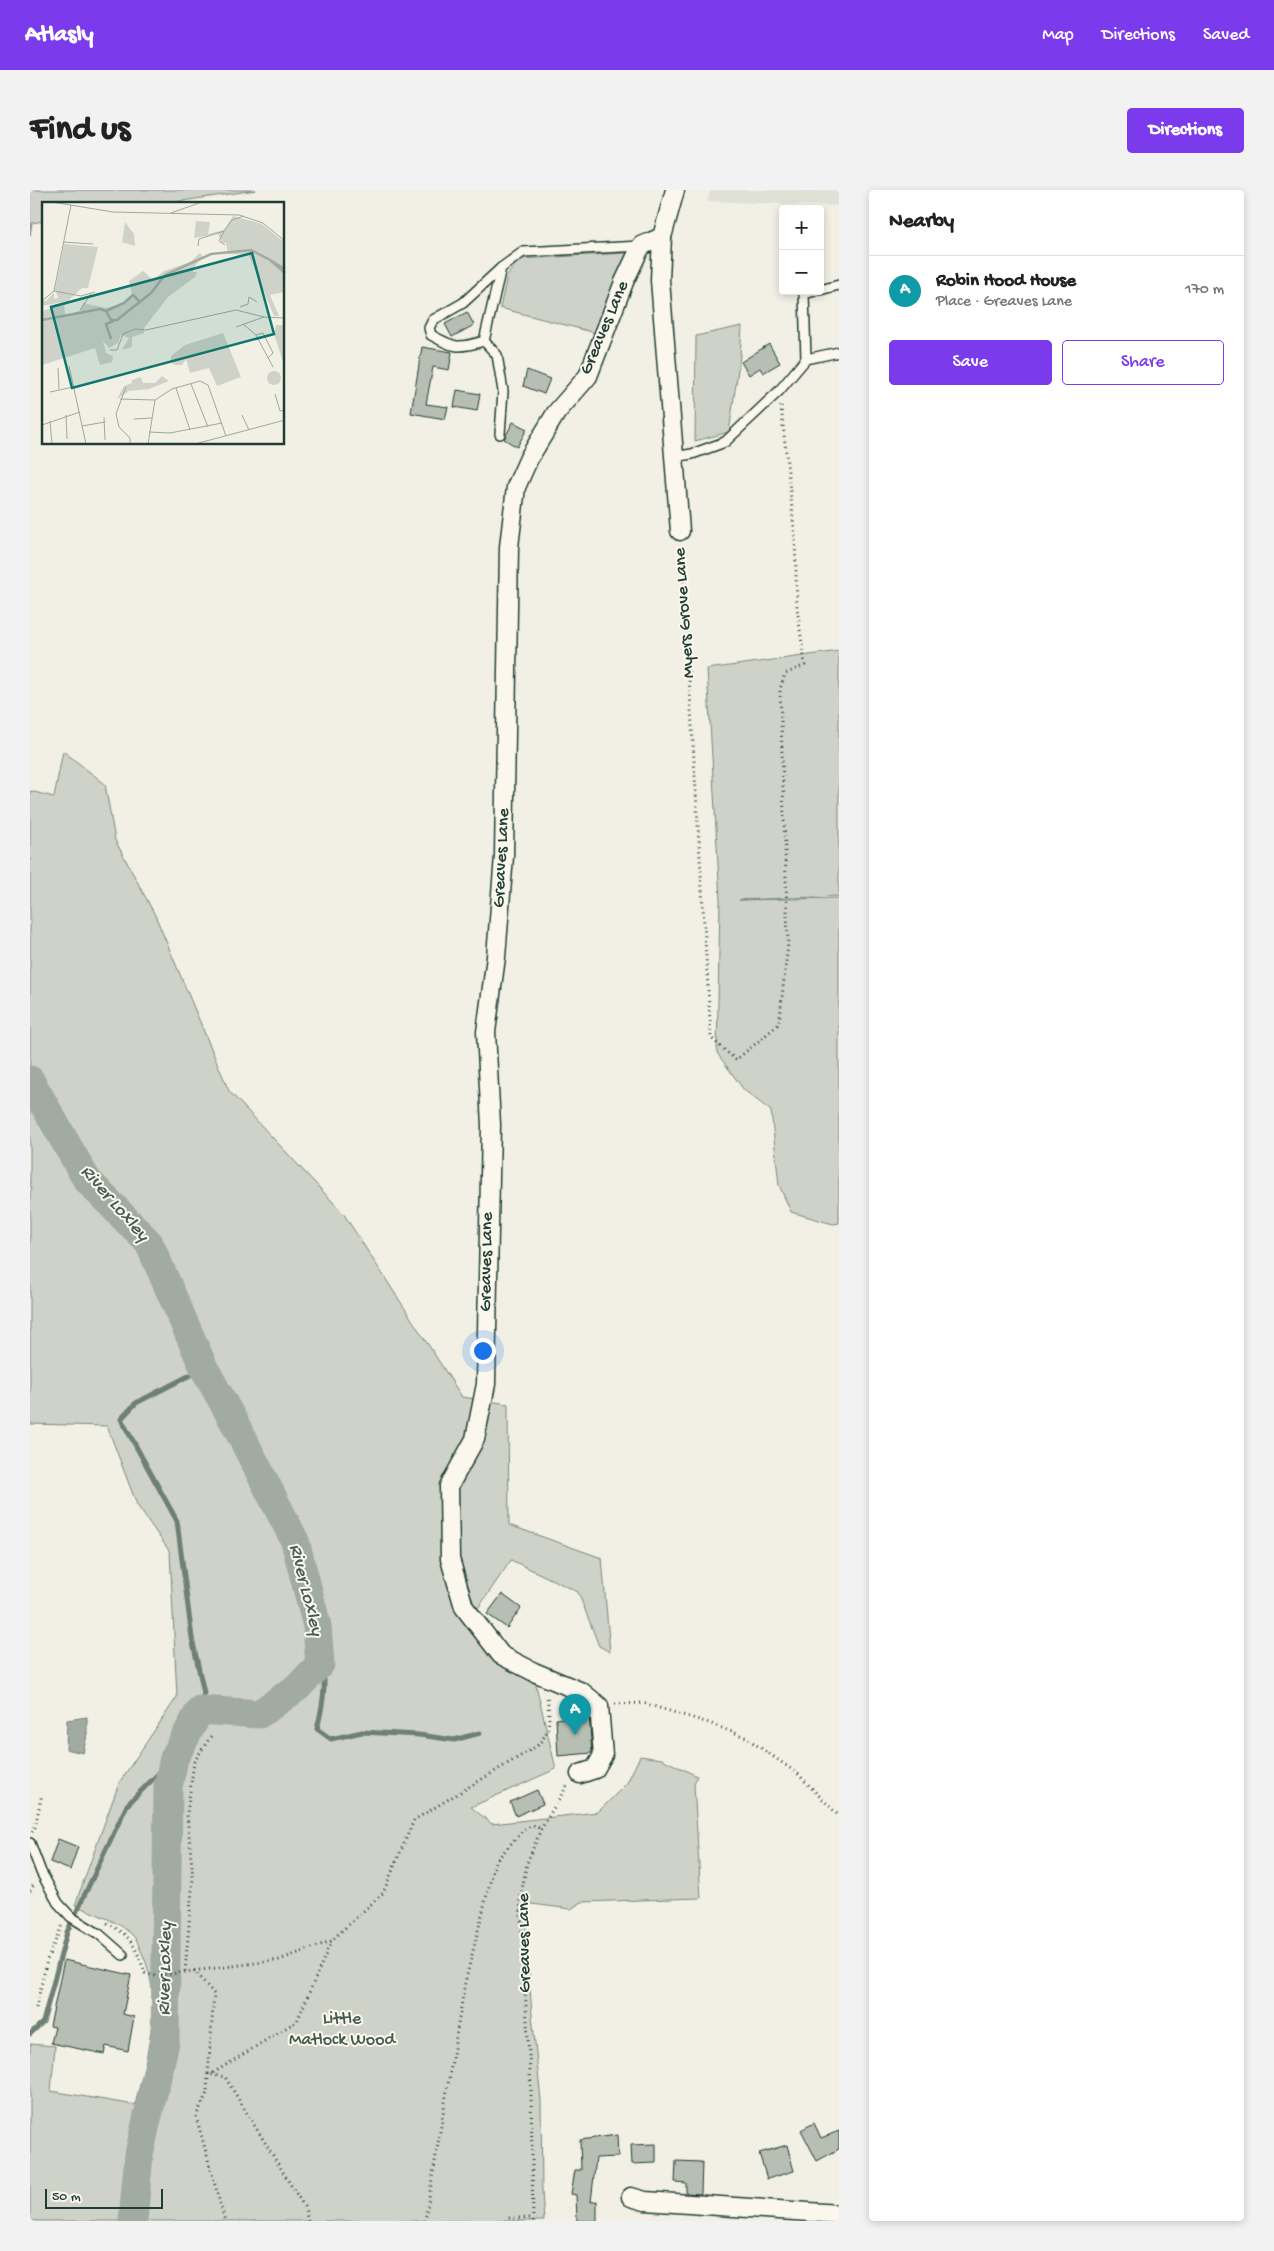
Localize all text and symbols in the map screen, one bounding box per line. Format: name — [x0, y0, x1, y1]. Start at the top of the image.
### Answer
text: Atlasly — [25, 21, 94, 50]
text: Map — [1042, 25, 1074, 46]
text: Directions — [1102, 25, 1175, 46]
text: Saved — [1203, 25, 1249, 46]
button: Directions — [1127, 108, 1244, 153]
text: Find us — [30, 110, 130, 151]
inset map — [42, 202, 285, 445]
map controls — [779, 205, 824, 295]
button: + — [779, 205, 824, 250]
text: Nearby — [889, 210, 954, 235]
button: − — [779, 250, 824, 295]
text: Robin Hood House — [936, 270, 1076, 293]
street label: Greaves Lane — [576, 277, 634, 378]
text: A — [900, 281, 910, 300]
text: 170 m — [1185, 281, 1224, 300]
text: Place · Greaves Lane — [936, 293, 1072, 312]
button: Save — [889, 340, 1052, 385]
button: Share — [1062, 340, 1224, 385]
street label: Myers Grove Lane — [670, 546, 700, 679]
street label: Greaves Lane — [489, 807, 515, 908]
water label: River Loxley — [75, 1161, 154, 1248]
street label: Greaves Lane — [476, 1211, 498, 1312]
your location — [470, 1338, 496, 1364]
water label: River Loxley — [283, 1542, 328, 1640]
pin: A — [559, 1694, 591, 1735]
street label: Greaves Lane — [514, 1892, 536, 1993]
water label: River Loxley — [154, 1920, 178, 2016]
park label: Little Matlock Wood — [289, 2009, 396, 2051]
scale bar — [45, 2186, 162, 2209]
text: 50 m — [52, 2189, 81, 2206]

